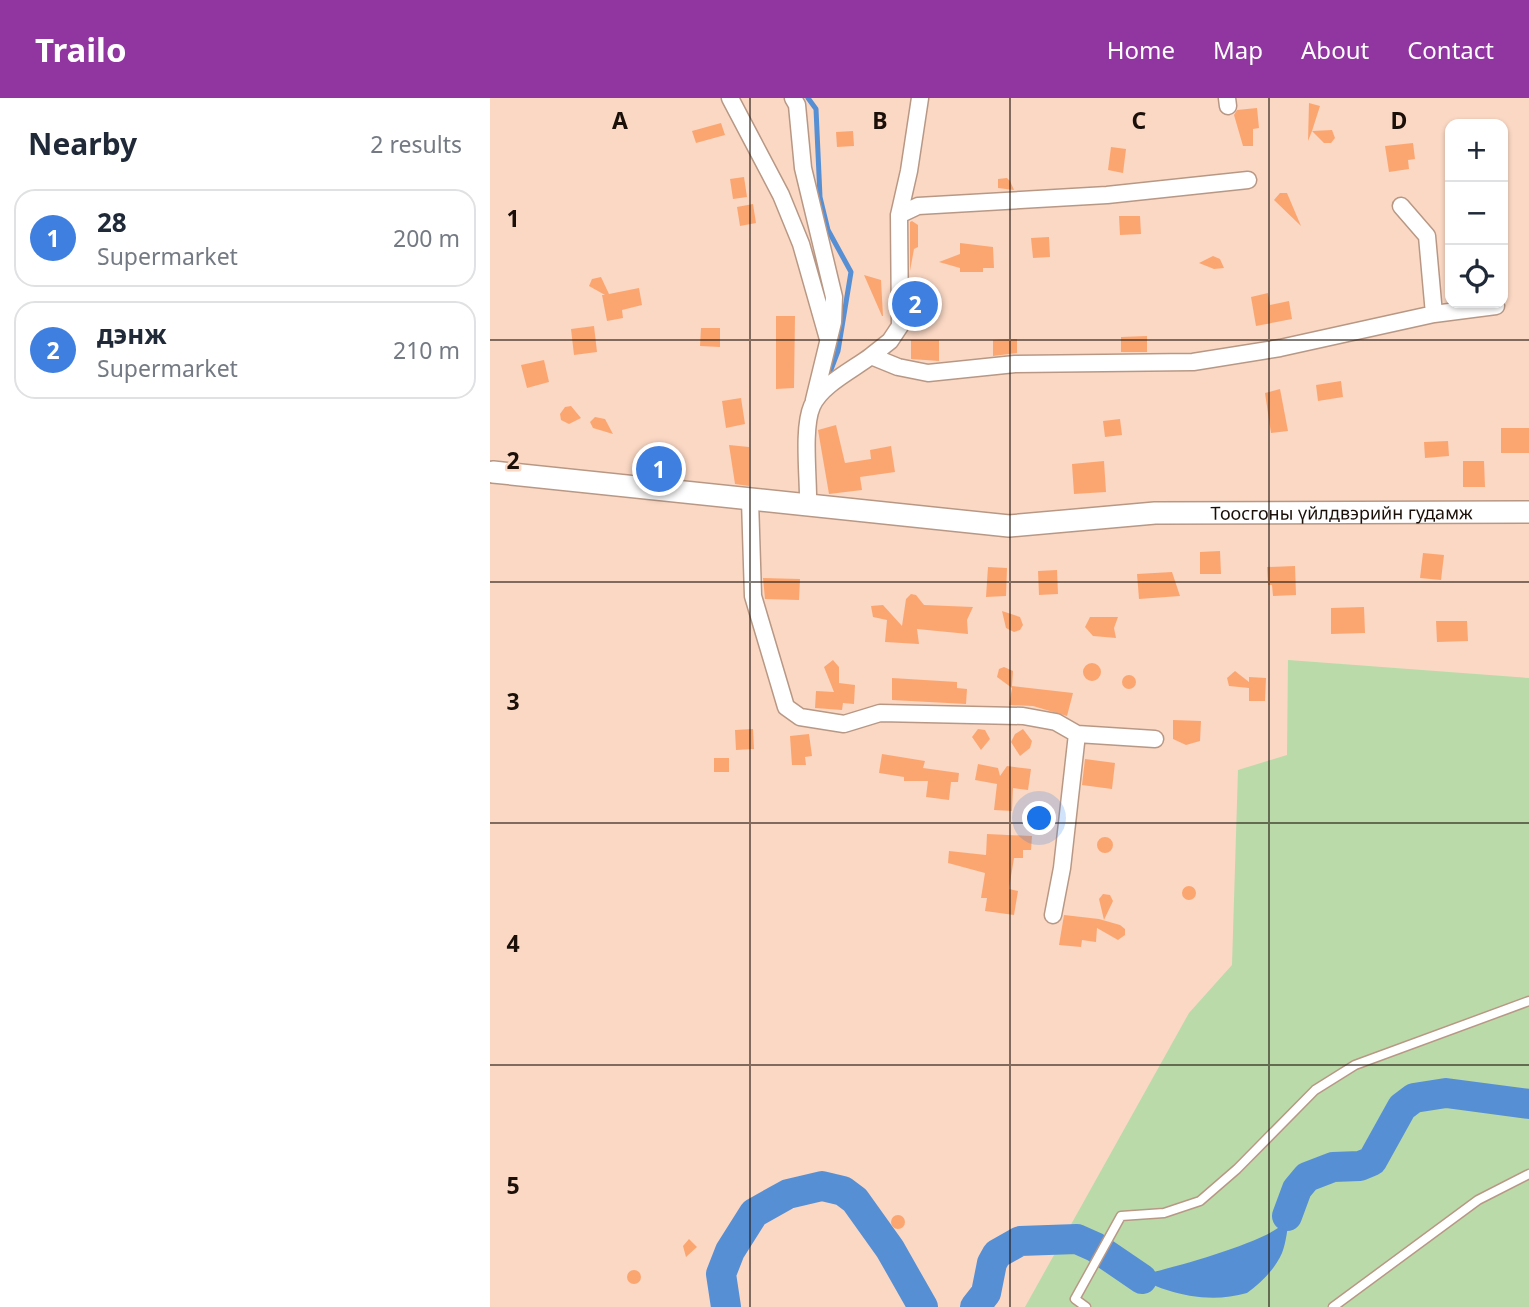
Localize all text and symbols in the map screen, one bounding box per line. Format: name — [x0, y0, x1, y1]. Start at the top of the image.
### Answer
text: Trailo — [35, 27, 127, 72]
text: Home — [1107, 33, 1175, 66]
text: Map — [1213, 33, 1263, 66]
text: About — [1301, 33, 1369, 66]
text: Contact — [1407, 33, 1494, 66]
text: A — [612, 104, 628, 136]
text: B — [872, 104, 888, 136]
text: C — [1132, 104, 1147, 136]
text: D — [1391, 104, 1407, 136]
map controls — [1445, 119, 1508, 308]
button: + — [1445, 119, 1508, 182]
text: Nearby — [28, 123, 137, 164]
text: 2 results — [370, 128, 462, 160]
button: − — [1445, 182, 1508, 245]
text: 1 — [506, 202, 520, 234]
text: 28 — [97, 204, 127, 240]
text: 1 — [46, 222, 60, 254]
text: 200 m — [393, 222, 460, 254]
text: Supermarket — [97, 240, 238, 272]
button: locate — [1445, 245, 1508, 308]
pin: 2 — [892, 278, 938, 330]
text: дэнж — [97, 316, 167, 352]
text: 2 — [46, 334, 60, 366]
text: 210 m — [393, 334, 460, 366]
text: Supermarket — [97, 352, 238, 384]
pin: 1 — [636, 443, 682, 495]
text: 2 — [506, 444, 520, 476]
street label: Тоосгоны үйлдвэрийн гудамж — [1211, 500, 1473, 525]
text: 3 — [506, 685, 520, 717]
your location — [1022, 801, 1056, 835]
text: 4 — [506, 927, 520, 959]
text: 5 — [506, 1169, 520, 1201]

